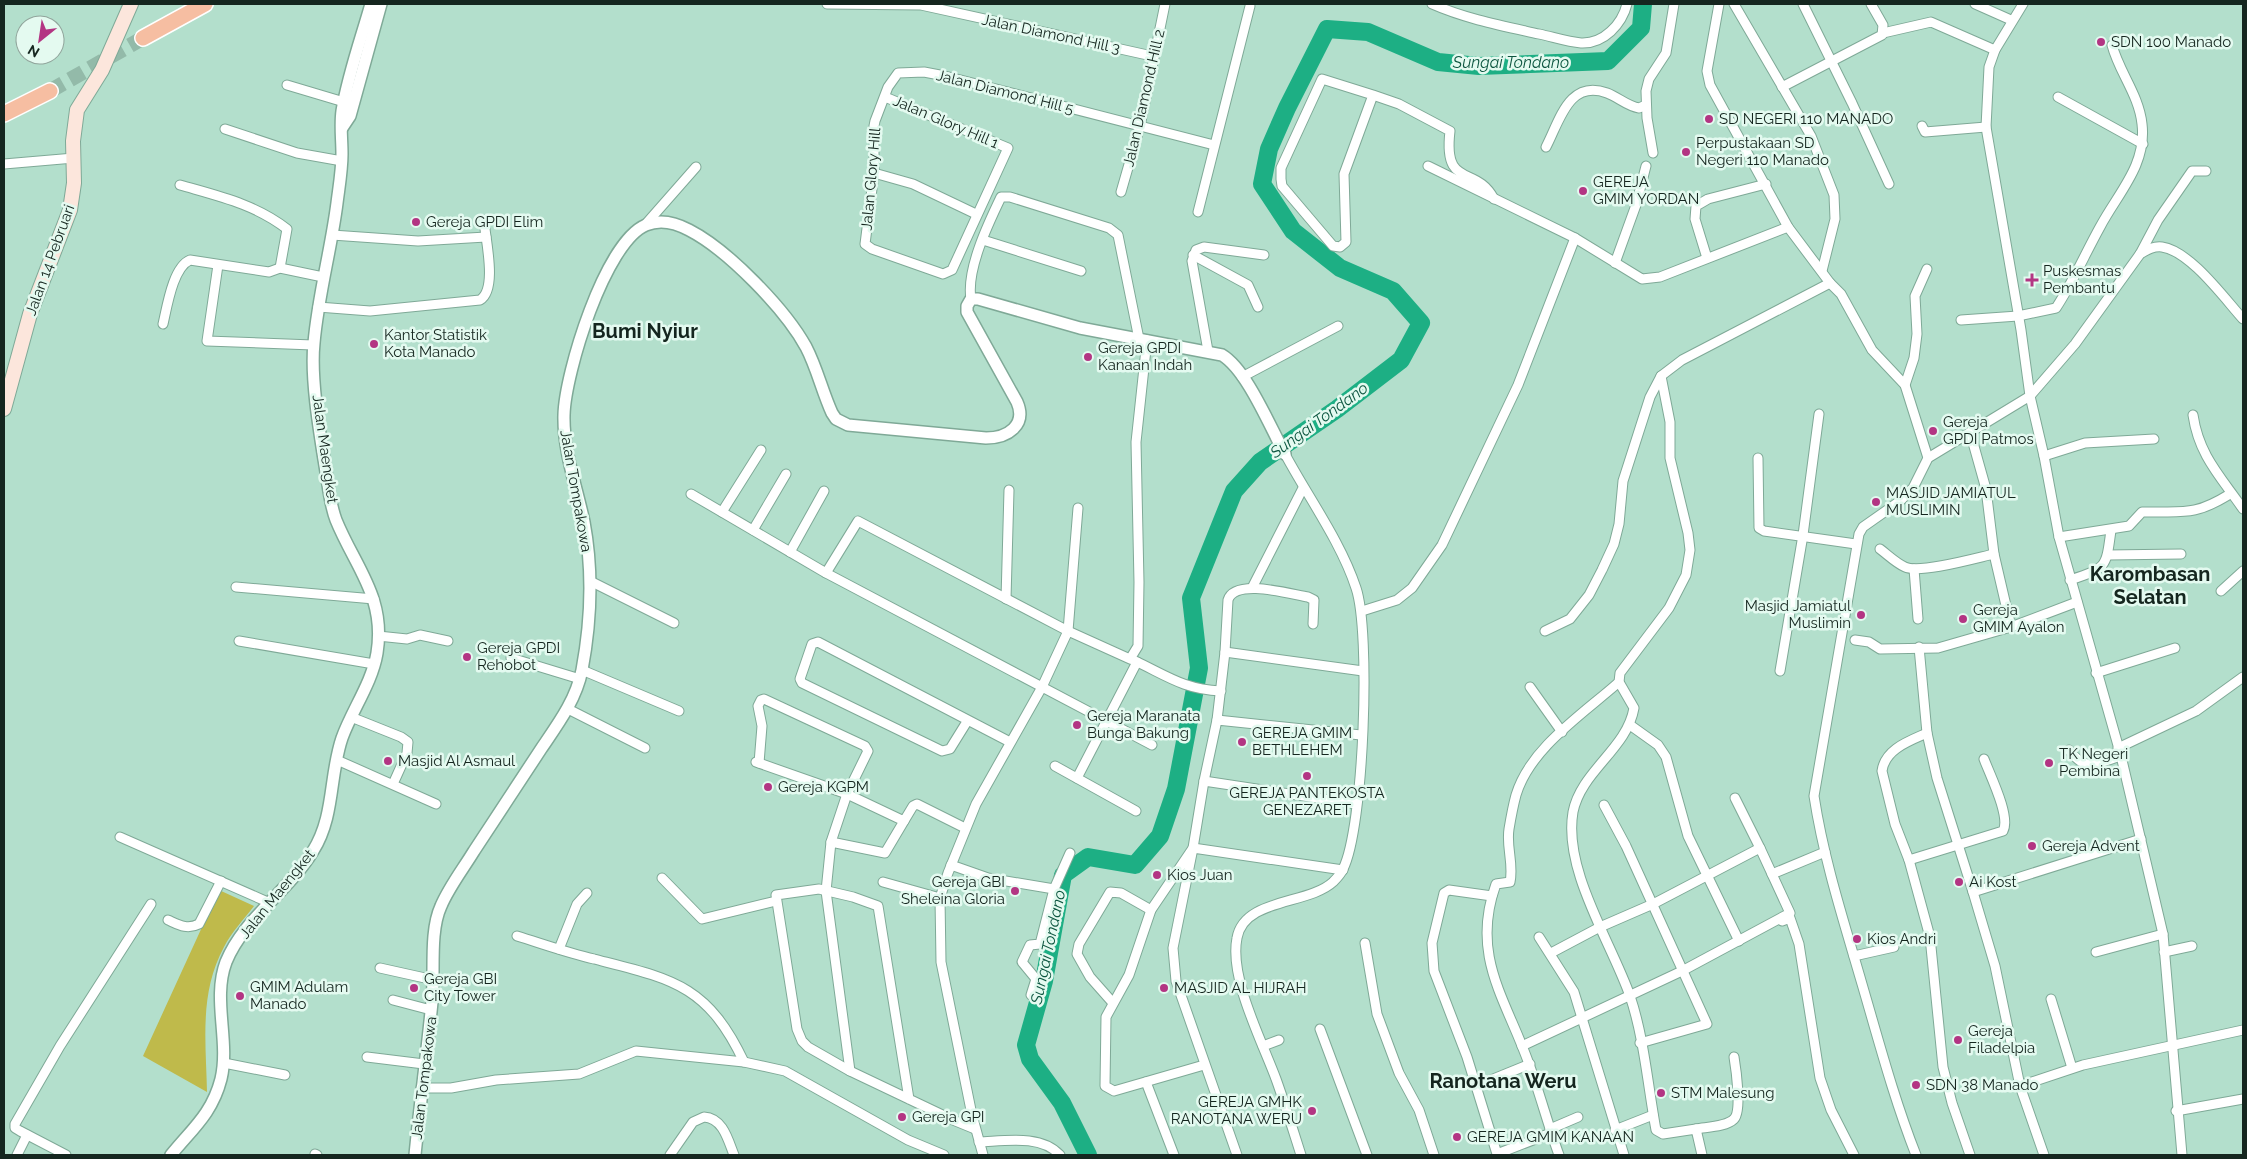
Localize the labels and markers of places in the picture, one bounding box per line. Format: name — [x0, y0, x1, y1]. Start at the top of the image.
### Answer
place label: SDN 100 Manado — [2111, 33, 2231, 51]
marker: SDN 100 Manado — [2095, 36, 2107, 48]
place label: SD NEGERI 110 MANADO — [1719, 110, 1893, 128]
marker: SD NEGERI 110 MANADO — [1703, 113, 1715, 125]
place label: Perpustakaan SD Negeri 110 Manado — [1696, 134, 1829, 169]
marker: Perpustakaan SD Negeri 110 Manado — [1680, 146, 1692, 158]
place label: GEREJA GMIM YORDAN — [1593, 173, 1699, 208]
marker: GEREJA GMIM YORDAN — [1577, 185, 1589, 197]
place label: Gereja GPDI Elim — [426, 213, 543, 231]
marker: Gereja GPDI Elim — [410, 216, 422, 228]
place label: Puskesmas Pembantu — [2043, 262, 2121, 297]
marker: Puskesmas Pembantu — [2025, 273, 2039, 287]
place label: Kantor Statistik Kota Manado — [384, 326, 487, 361]
marker: Kantor Statistik Kota Manado — [368, 338, 380, 350]
place label: Gereja GPDI Kanaan Indah — [1098, 339, 1192, 374]
marker: Gereja GPDI Kanaan Indah — [1082, 351, 1094, 363]
place label: Gereja GPDI Patmos — [1943, 413, 2034, 448]
marker: Gereja GPDI Patmos — [1927, 425, 1939, 437]
place label: MASJID JAMIATUL MUSLIMIN — [1886, 484, 2016, 519]
marker: MASJID JAMIATUL MUSLIMIN — [1870, 496, 1882, 508]
place label: Masjid Jamiatul Muslimin — [1745, 597, 1852, 632]
place label: Gereja GMIM Ayalon — [1973, 601, 2065, 636]
marker: Masjid Jamiatul Muslimin — [1855, 609, 1867, 621]
marker: Gereja GMIM Ayalon — [1957, 613, 1969, 625]
place label: Gereja GPDI Rehobot — [477, 639, 560, 674]
marker: Gereja GPDI Rehobot — [461, 651, 473, 663]
place label: Gereja Maranata Bunga Bakung — [1087, 707, 1200, 742]
marker: Gereja Maranata Bunga Bakung — [1071, 719, 1083, 731]
place label: GEREJA GMIM BETHLEHEM — [1252, 724, 1352, 759]
marker: GEREJA GMIM BETHLEHEM — [1236, 736, 1248, 748]
place label: TK Negeri Pembina — [2059, 745, 2128, 780]
place label: Masjid Al Asmaul — [398, 752, 516, 770]
marker: Masjid Al Asmaul — [382, 755, 394, 767]
marker: TK Negeri Pembina — [2043, 757, 2055, 769]
marker: GEREJA PANTEKOSTA GENEZARET — [1301, 770, 1313, 782]
place label: Gereja KGPM — [778, 778, 869, 796]
marker: Gereja KGPM — [762, 781, 774, 793]
place label: GEREJA PANTEKOSTA GENEZARET — [1229, 784, 1385, 819]
place label: Gereja Advent — [2042, 837, 2140, 855]
marker: Gereja Advent — [2026, 840, 2038, 852]
place label: Kios Juan — [1167, 866, 1232, 884]
marker: Kios Juan — [1151, 869, 1163, 881]
place label: Gereja GBI Sheleina Gloria — [901, 873, 1005, 908]
place label: Ai Kost — [1969, 873, 2017, 891]
marker: Ai Kost — [1953, 876, 1965, 888]
marker: Gereja GBI Sheleina Gloria — [1009, 885, 1021, 897]
place label: Kios Andri — [1867, 930, 1936, 948]
marker: Kios Andri — [1851, 933, 1863, 945]
place label: Gereja GBI City Tower — [424, 970, 497, 1005]
place label: GMIM Adulam Manado — [250, 978, 348, 1013]
place label: MASJID AL HIJRAH — [1174, 979, 1307, 997]
marker: Gereja GBI City Tower — [408, 982, 420, 994]
marker: MASJID AL HIJRAH — [1158, 982, 1170, 994]
marker: GMIM Adulam Manado — [234, 990, 246, 1002]
place label: Gereja Filadelpia — [1968, 1022, 2035, 1057]
marker: Gereja Filadelpia — [1952, 1034, 1964, 1046]
place label: SDN 38 Manado — [1926, 1076, 2038, 1094]
marker: SDN 38 Manado — [1910, 1079, 1922, 1091]
place label: STM Malesung — [1671, 1084, 1775, 1102]
marker: STM Malesung — [1655, 1087, 1667, 1099]
place label: GEREJA GMHK RANOTANA WERU — [1171, 1093, 1302, 1128]
marker: GEREJA GMHK RANOTANA WERU — [1306, 1105, 1318, 1117]
place label: Gereja GPI — [912, 1108, 985, 1126]
marker: Gereja GPI — [896, 1111, 908, 1123]
place label: GEREJA GMIM KANAAN — [1467, 1128, 1634, 1146]
marker: GEREJA GMIM KANAAN — [1451, 1131, 1463, 1143]

